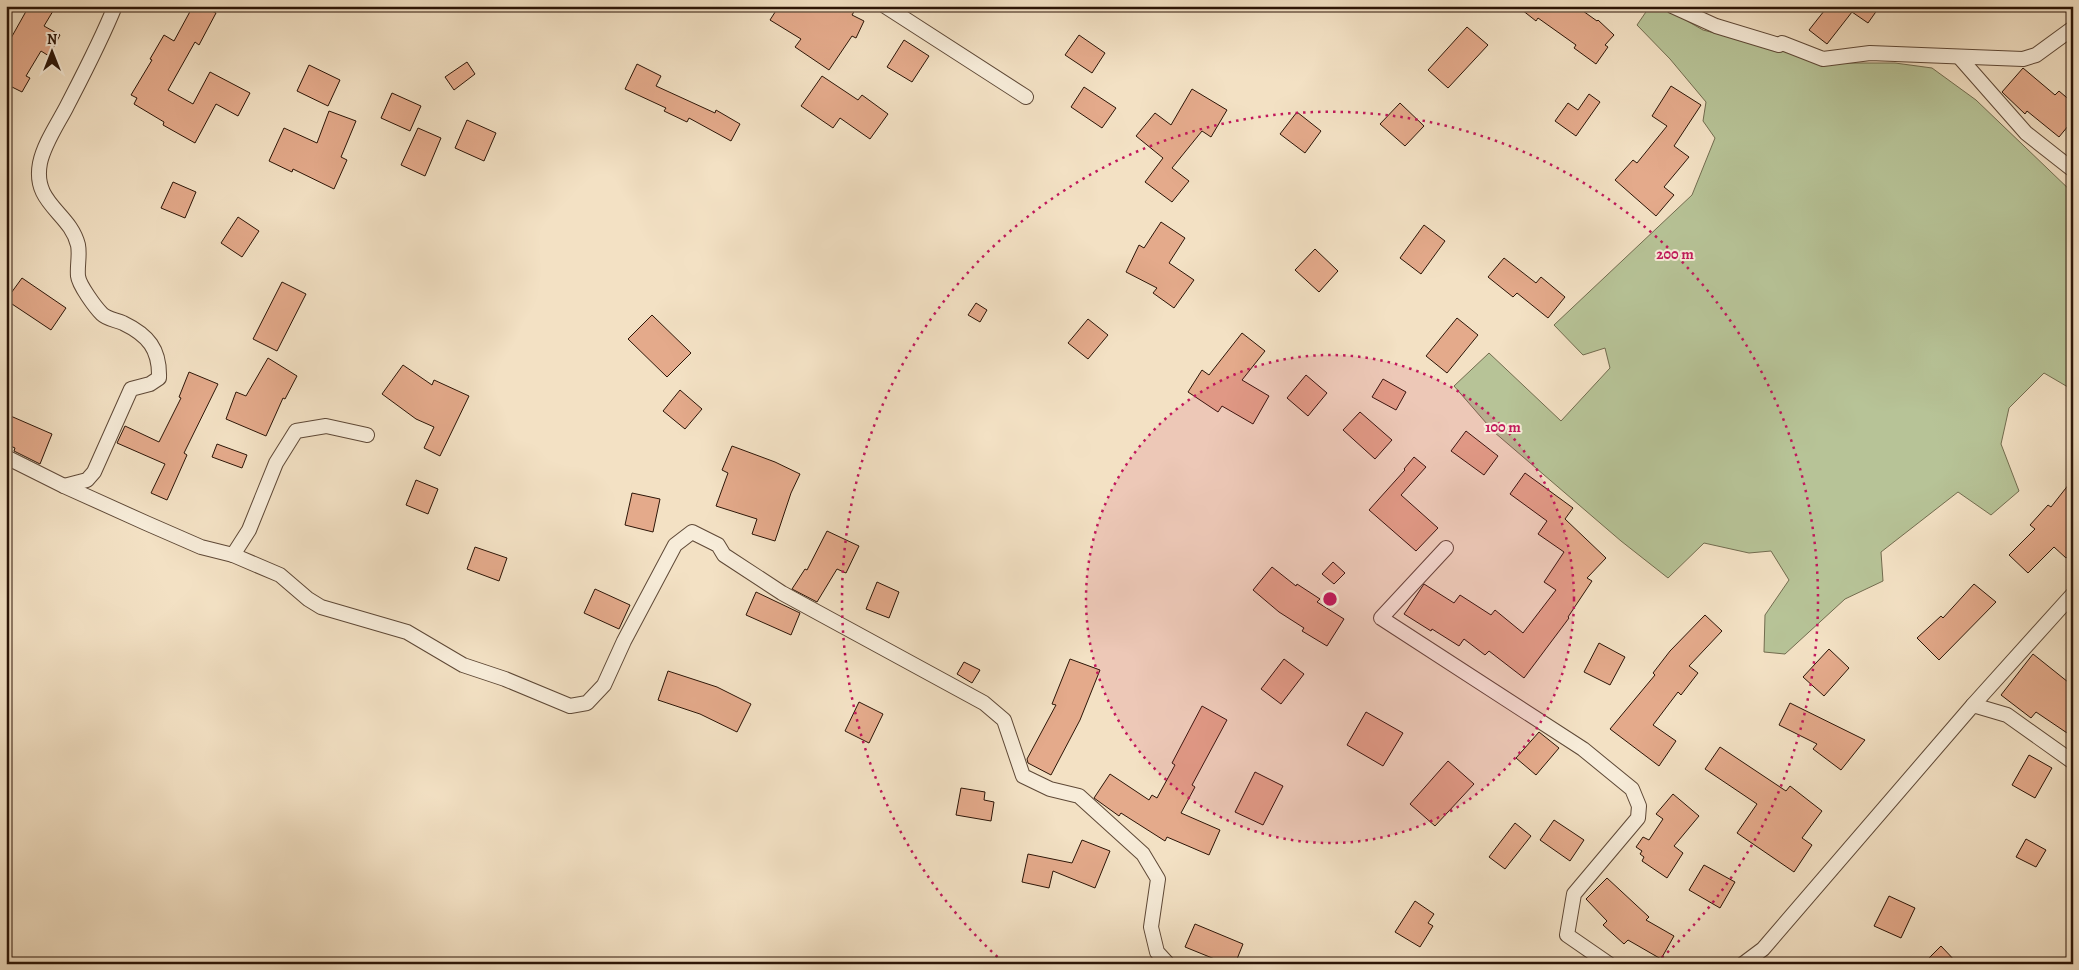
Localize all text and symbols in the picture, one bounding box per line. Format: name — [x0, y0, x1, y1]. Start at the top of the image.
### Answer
north arrow — [28, 28, 78, 78]
text: N — [47, 30, 57, 49]
text: 200 m — [1656, 244, 1694, 264]
text: 100 m — [1485, 417, 1521, 437]
centre of rings — [1321, 590, 1339, 608]

